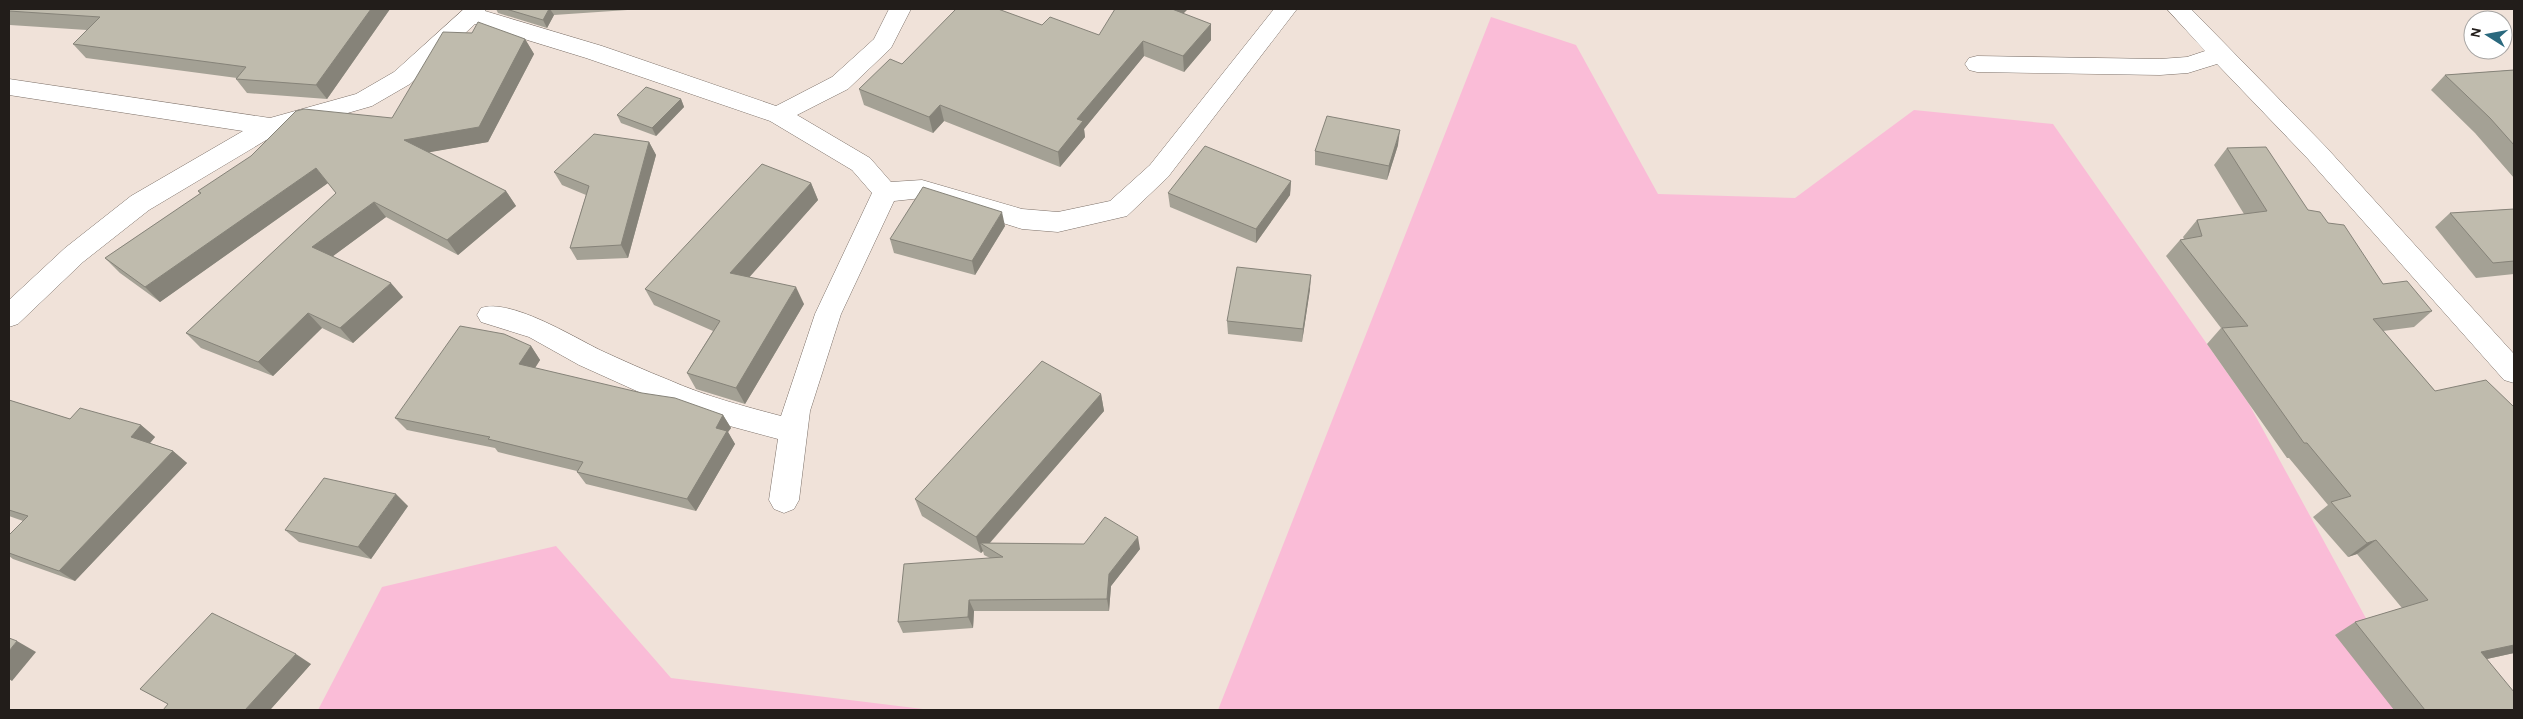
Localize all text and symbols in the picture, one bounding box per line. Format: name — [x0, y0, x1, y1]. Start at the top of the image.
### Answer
north arrow — [2463, 10, 2513, 60]
text: N — [2468, 27, 2484, 39]

